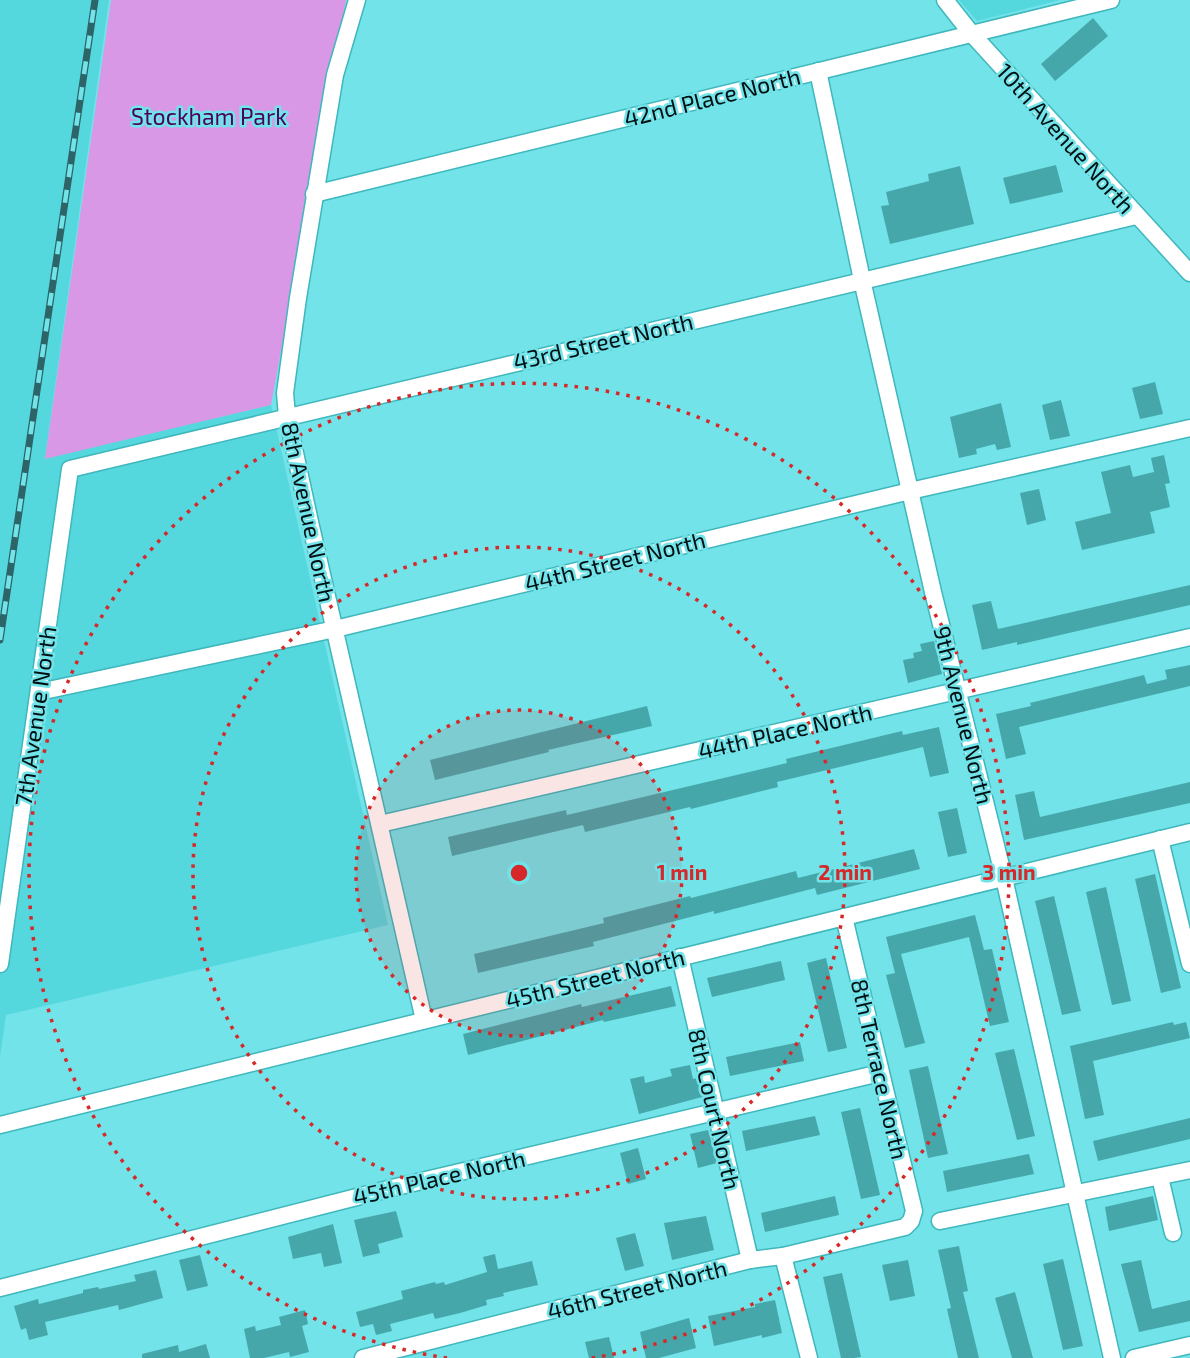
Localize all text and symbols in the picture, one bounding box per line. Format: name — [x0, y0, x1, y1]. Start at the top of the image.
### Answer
street label: 10th Avenue North — [991, 57, 1141, 219]
street label: 42nd Place North — [621, 62, 803, 132]
park label: Stockham Park — [131, 102, 287, 130]
street label: 43rd Street North — [510, 307, 696, 375]
street label: 8th Avenue North — [276, 419, 342, 605]
street label: 44th Street North — [522, 525, 708, 597]
street label: 9th Avenue North — [928, 623, 1000, 807]
street label: 7th Avenue North — [9, 624, 61, 808]
street label: 44th Place North — [695, 697, 875, 765]
text: 1 min — [657, 859, 707, 884]
text: 2 min — [818, 859, 872, 884]
text: 3 min — [982, 859, 1036, 884]
centre of rings — [507, 861, 531, 885]
street label: 45th Street North — [503, 942, 687, 1014]
street label: 8th Terrace North — [846, 976, 914, 1162]
street label: 8th Court North — [683, 1026, 747, 1192]
street label: 45th Place North — [350, 1144, 528, 1210]
street label: 46th Street North — [544, 1253, 730, 1325]

